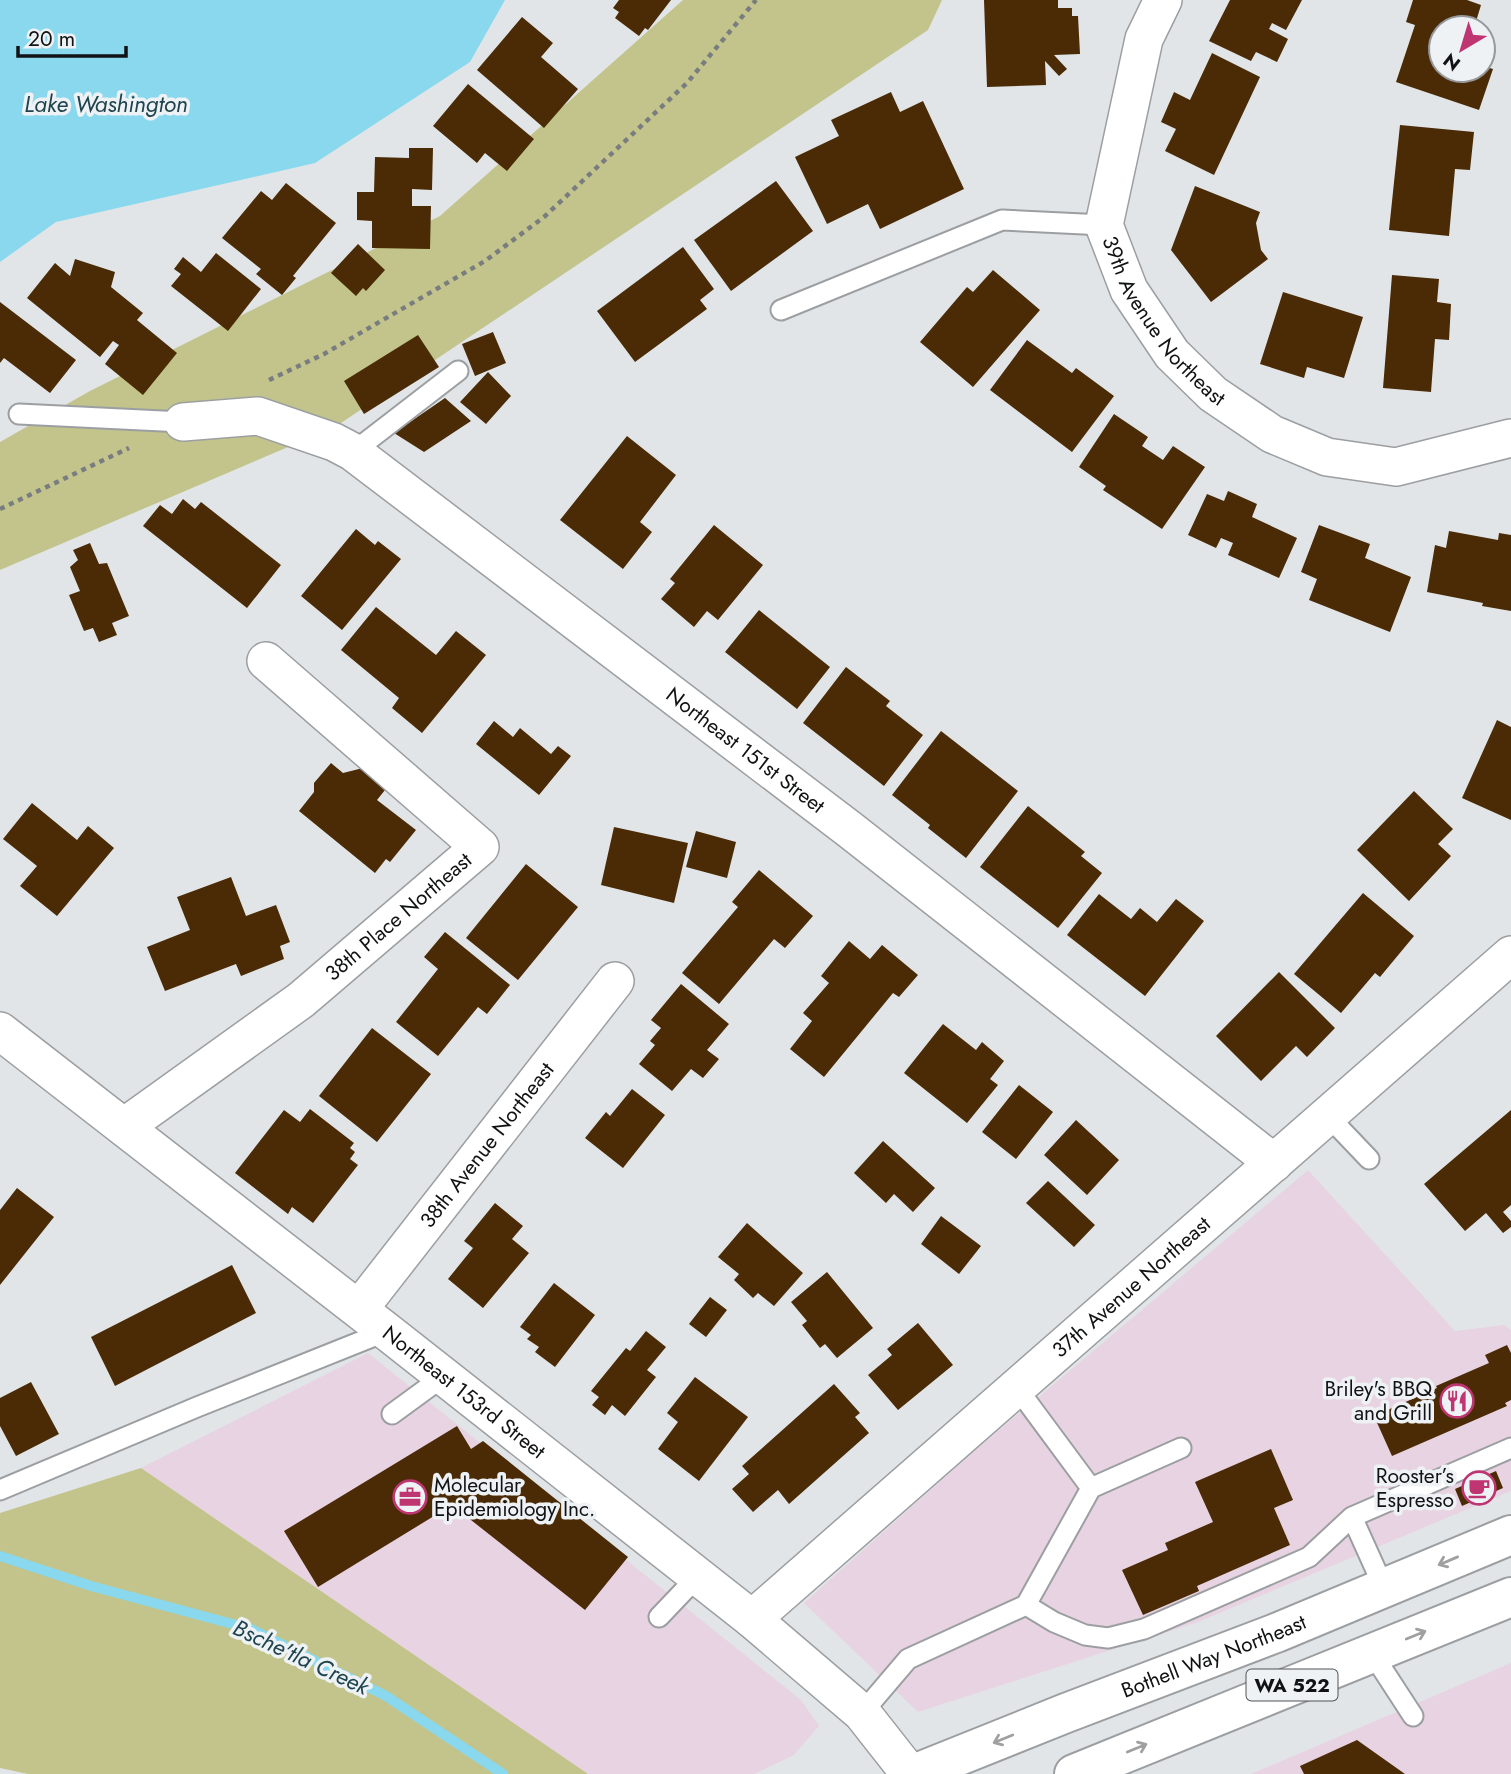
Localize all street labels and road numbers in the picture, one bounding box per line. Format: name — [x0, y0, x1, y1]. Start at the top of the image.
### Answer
street label: 39th Avenue Northeast — [1095, 232, 1231, 413]
street label: Northeast 151st Street — [660, 680, 831, 821]
street label: 38th Place Northeast — [319, 845, 478, 988]
street label: 38th Avenue Northeast — [413, 1056, 561, 1234]
street label: 37th Avenue Northeast — [1045, 1209, 1217, 1365]
street label: Northeast 153rd Street — [376, 1319, 552, 1466]
street label: Bothell Way Northeast — [1117, 1607, 1311, 1706]
road number: WA 522 — [1246, 1670, 1338, 1700]

